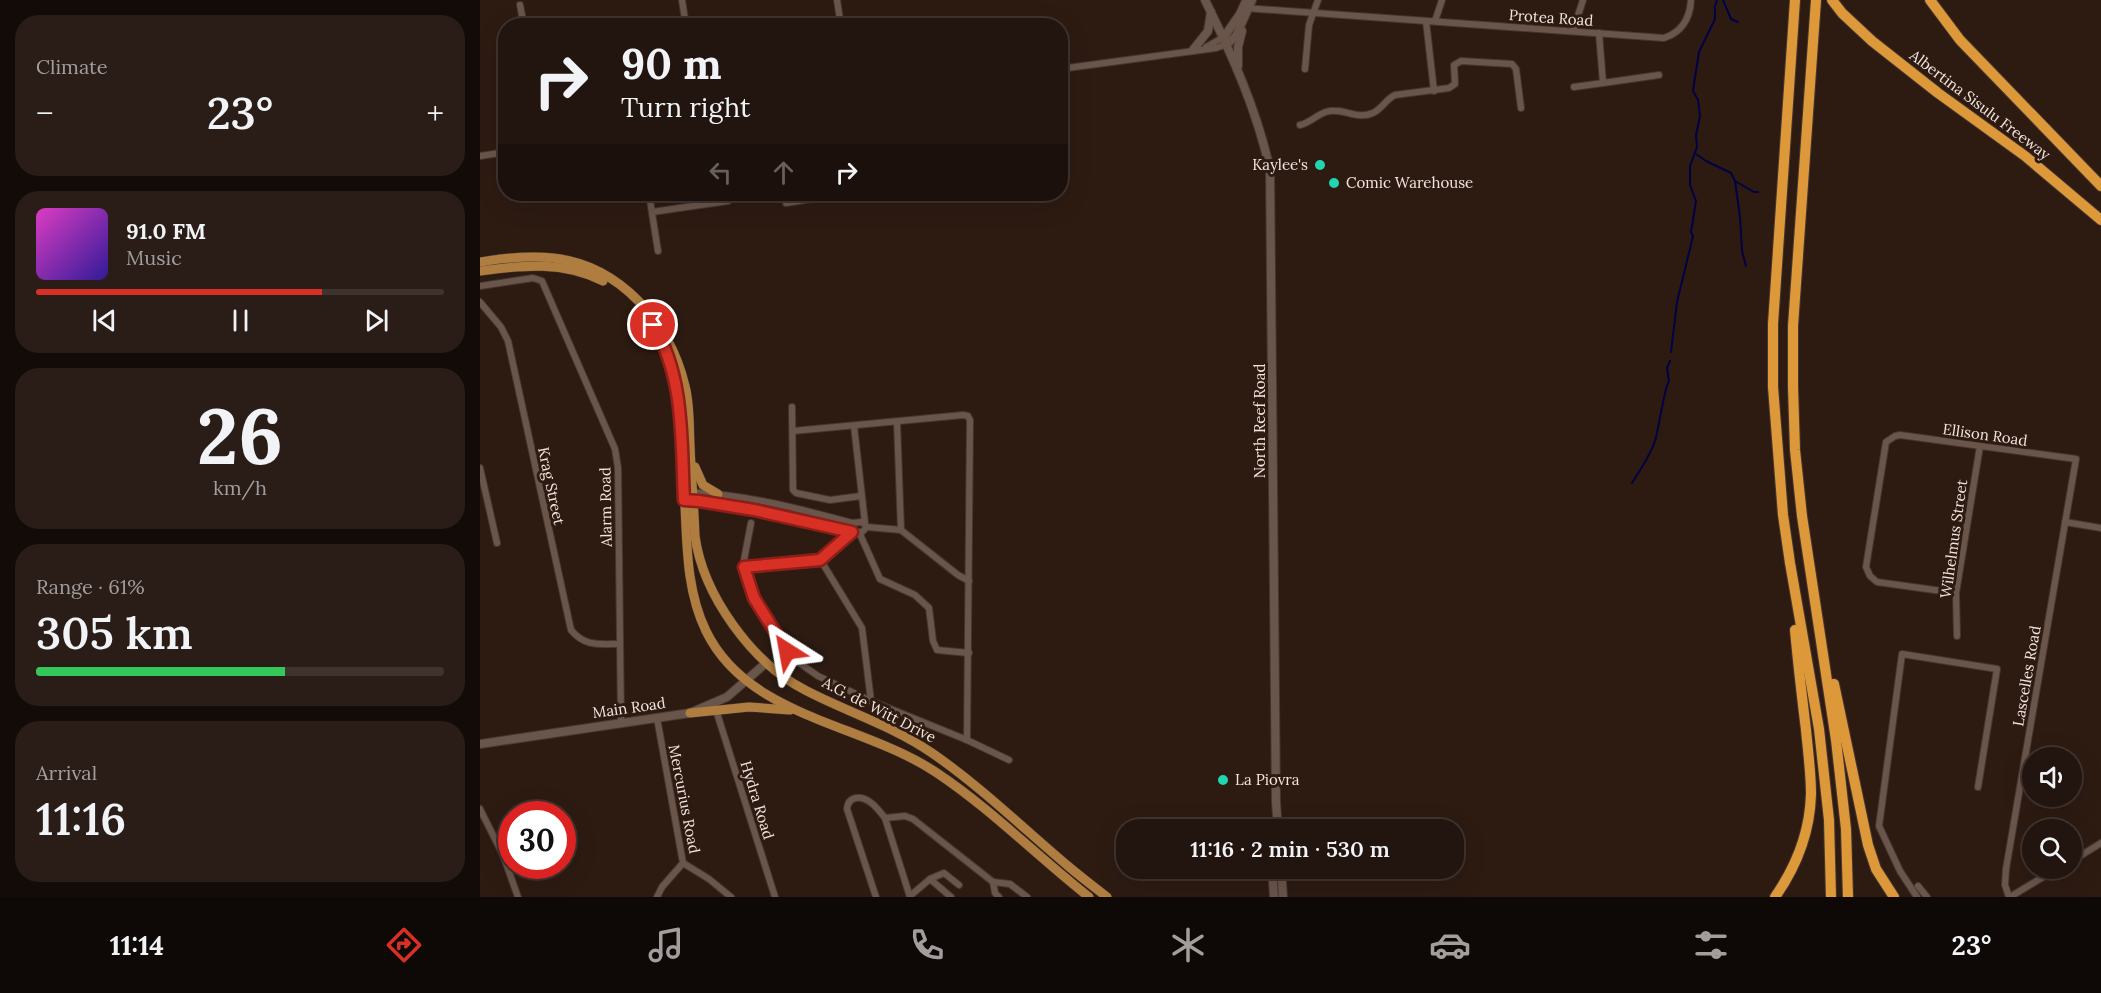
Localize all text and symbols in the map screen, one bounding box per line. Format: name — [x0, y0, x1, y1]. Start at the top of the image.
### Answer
street label: Protea Road — [1508, 5, 1594, 30]
text: 90 m — [621, 37, 722, 91]
icon: right — [522, 42, 600, 120]
street label: Albertina Sisulu Freeway — [1905, 45, 2054, 164]
text: Climate — [36, 54, 108, 79]
text: 23° — [207, 84, 273, 141]
text: Turn right — [621, 90, 750, 124]
text: − — [36, 92, 54, 134]
text: + — [426, 92, 444, 134]
place label: Kaylee's — [1252, 155, 1308, 174]
icon: left — [704, 156, 737, 189]
icon: ahead — [767, 156, 800, 189]
icon: right — [830, 156, 863, 189]
marker: Kaylee's — [1313, 158, 1327, 172]
place label: Comic Warehouse — [1346, 173, 1473, 192]
marker: Comic Warehouse — [1327, 176, 1341, 190]
text: 91.0 FM — [126, 217, 206, 245]
text: Music — [126, 245, 182, 270]
pin — [627, 299, 678, 350]
icon: previous — [88, 304, 121, 337]
icon: pause — [224, 304, 257, 337]
icon: next — [360, 304, 393, 337]
icon: arrive — [636, 308, 669, 341]
street label: North Reef Road — [1250, 364, 1269, 478]
text: 26 — [197, 386, 283, 485]
street label: Ellison Road — [1942, 419, 2029, 450]
street label: Krag Street — [534, 445, 569, 527]
street label: Alarm Road — [595, 467, 616, 548]
text: km/h — [213, 475, 267, 500]
street label: Wilhelmus Street — [1936, 478, 1971, 600]
text: Range · 61% — [36, 574, 145, 599]
text: 305 km — [36, 604, 193, 661]
position arrow — [755, 619, 819, 683]
street label: Lascelles Road — [2008, 624, 2045, 728]
street label: A.G. de Witt Drive — [818, 672, 939, 746]
street label: Main Road — [591, 693, 667, 722]
street label: Mercurius Road — [665, 743, 704, 855]
map controls — [2022, 747, 2082, 879]
button: sound — [2022, 747, 2082, 807]
street label: Hydra Road — [737, 758, 778, 841]
text: Arrival — [36, 760, 97, 785]
place label: La Piovra — [1235, 770, 1300, 789]
marker: La Piovra — [1216, 773, 1230, 787]
text: 11:16 — [36, 790, 126, 847]
speed limit sign: 30 — [498, 801, 576, 879]
button: search — [2022, 819, 2082, 879]
text: 11:16 · 2 min · 530 m — [1190, 835, 1390, 863]
icon: directions — [383, 924, 425, 966]
icon: music — [645, 924, 687, 966]
icon: phone — [906, 924, 948, 966]
icon: climate — [1167, 924, 1209, 966]
icon: car — [1429, 924, 1471, 966]
icon: filters — [1690, 924, 1732, 966]
text: 11:14 — [110, 928, 164, 962]
text: 23° — [1951, 928, 1991, 962]

